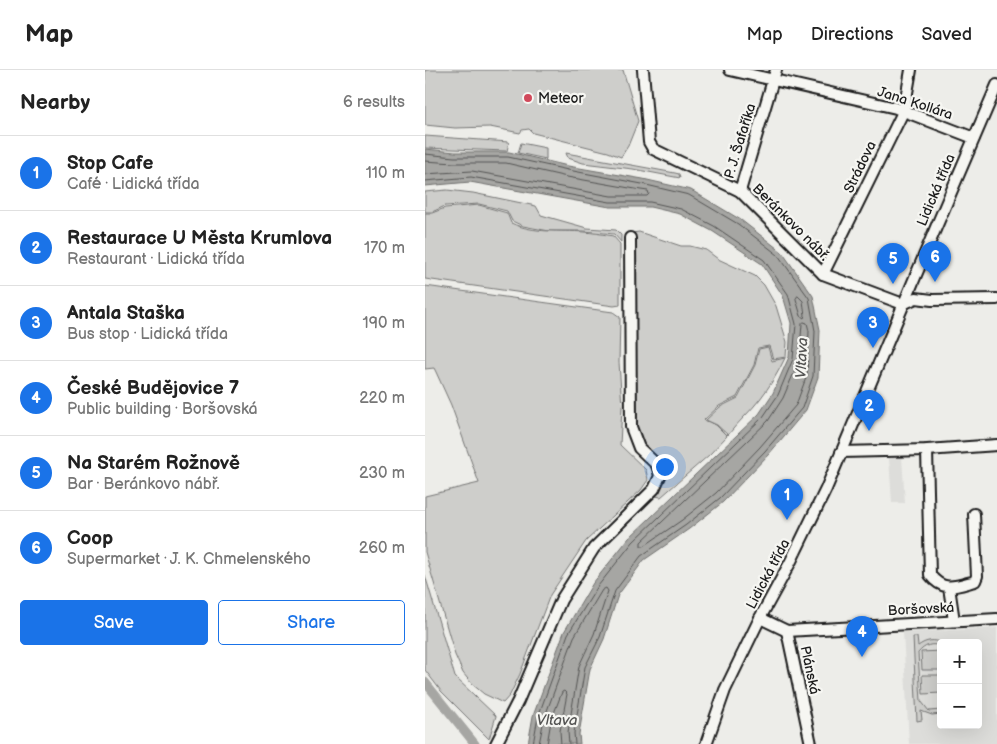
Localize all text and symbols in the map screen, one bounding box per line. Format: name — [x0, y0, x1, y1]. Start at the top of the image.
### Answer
text: Map — [25, 20, 73, 49]
text: Map — [747, 24, 783, 45]
text: Directions — [811, 24, 893, 45]
text: Saved — [921, 24, 972, 45]
street label: Jana Kollára — [875, 83, 955, 123]
text: Nearby — [20, 90, 90, 115]
place label: Meteor — [538, 90, 585, 107]
marker: Meteor — [522, 92, 534, 104]
text: 6 results — [343, 93, 405, 112]
street label: P. J. Šafaříka — [720, 101, 760, 181]
street label: Strádova — [840, 138, 880, 196]
street label: Lidická třída — [913, 151, 959, 229]
text: Stop Cafe — [67, 152, 153, 175]
text: 1 — [33, 164, 39, 183]
text: 110 m — [366, 164, 405, 183]
text: Café · Lidická třída — [67, 175, 200, 194]
street label: Beránkovo nábř. — [749, 180, 833, 264]
text: Restaurace U Města Krumlova — [67, 227, 332, 250]
text: 2 — [31, 239, 41, 258]
text: 170 m — [364, 239, 405, 258]
pin: 6 — [919, 241, 951, 282]
pin: 5 — [877, 243, 909, 284]
text: Restaurant · Lidická třída — [67, 250, 245, 269]
text: Antala Staška — [67, 302, 185, 325]
pin: 3 — [857, 307, 889, 348]
text: 3 — [31, 314, 41, 333]
text: 190 m — [363, 314, 405, 333]
text: Bus stop · Lidická třída — [67, 325, 228, 344]
water label: Vltava — [791, 337, 813, 379]
text: České Budějovice 7 — [67, 377, 239, 400]
text: 4 — [31, 389, 41, 408]
text: 220 m — [359, 389, 405, 408]
pin: 2 — [853, 390, 885, 431]
text: Public building · Boršovská — [67, 400, 258, 419]
text: Na Starém Rožnově — [67, 452, 240, 475]
your location — [652, 454, 678, 480]
text: 5 — [31, 464, 41, 483]
text: 230 m — [359, 464, 405, 483]
text: Bar · Beránkovo nábř. — [67, 475, 220, 494]
pin: 1 — [771, 479, 803, 520]
text: Coop — [67, 527, 113, 550]
street label: Lidická třída — [742, 536, 794, 612]
text: 6 — [31, 539, 41, 558]
text: 260 m — [359, 539, 405, 558]
text: Supermarket · J. K. Chmelenského — [67, 550, 311, 569]
street label: Boršovská — [887, 599, 955, 619]
button: Save — [20, 600, 208, 645]
button: Share — [218, 600, 405, 645]
pin: 4 — [846, 616, 878, 657]
map controls — [937, 639, 982, 729]
button: + — [937, 639, 982, 684]
street label: Plánská — [797, 644, 823, 696]
button: − — [937, 684, 982, 729]
water label: Vltava — [537, 711, 577, 730]

